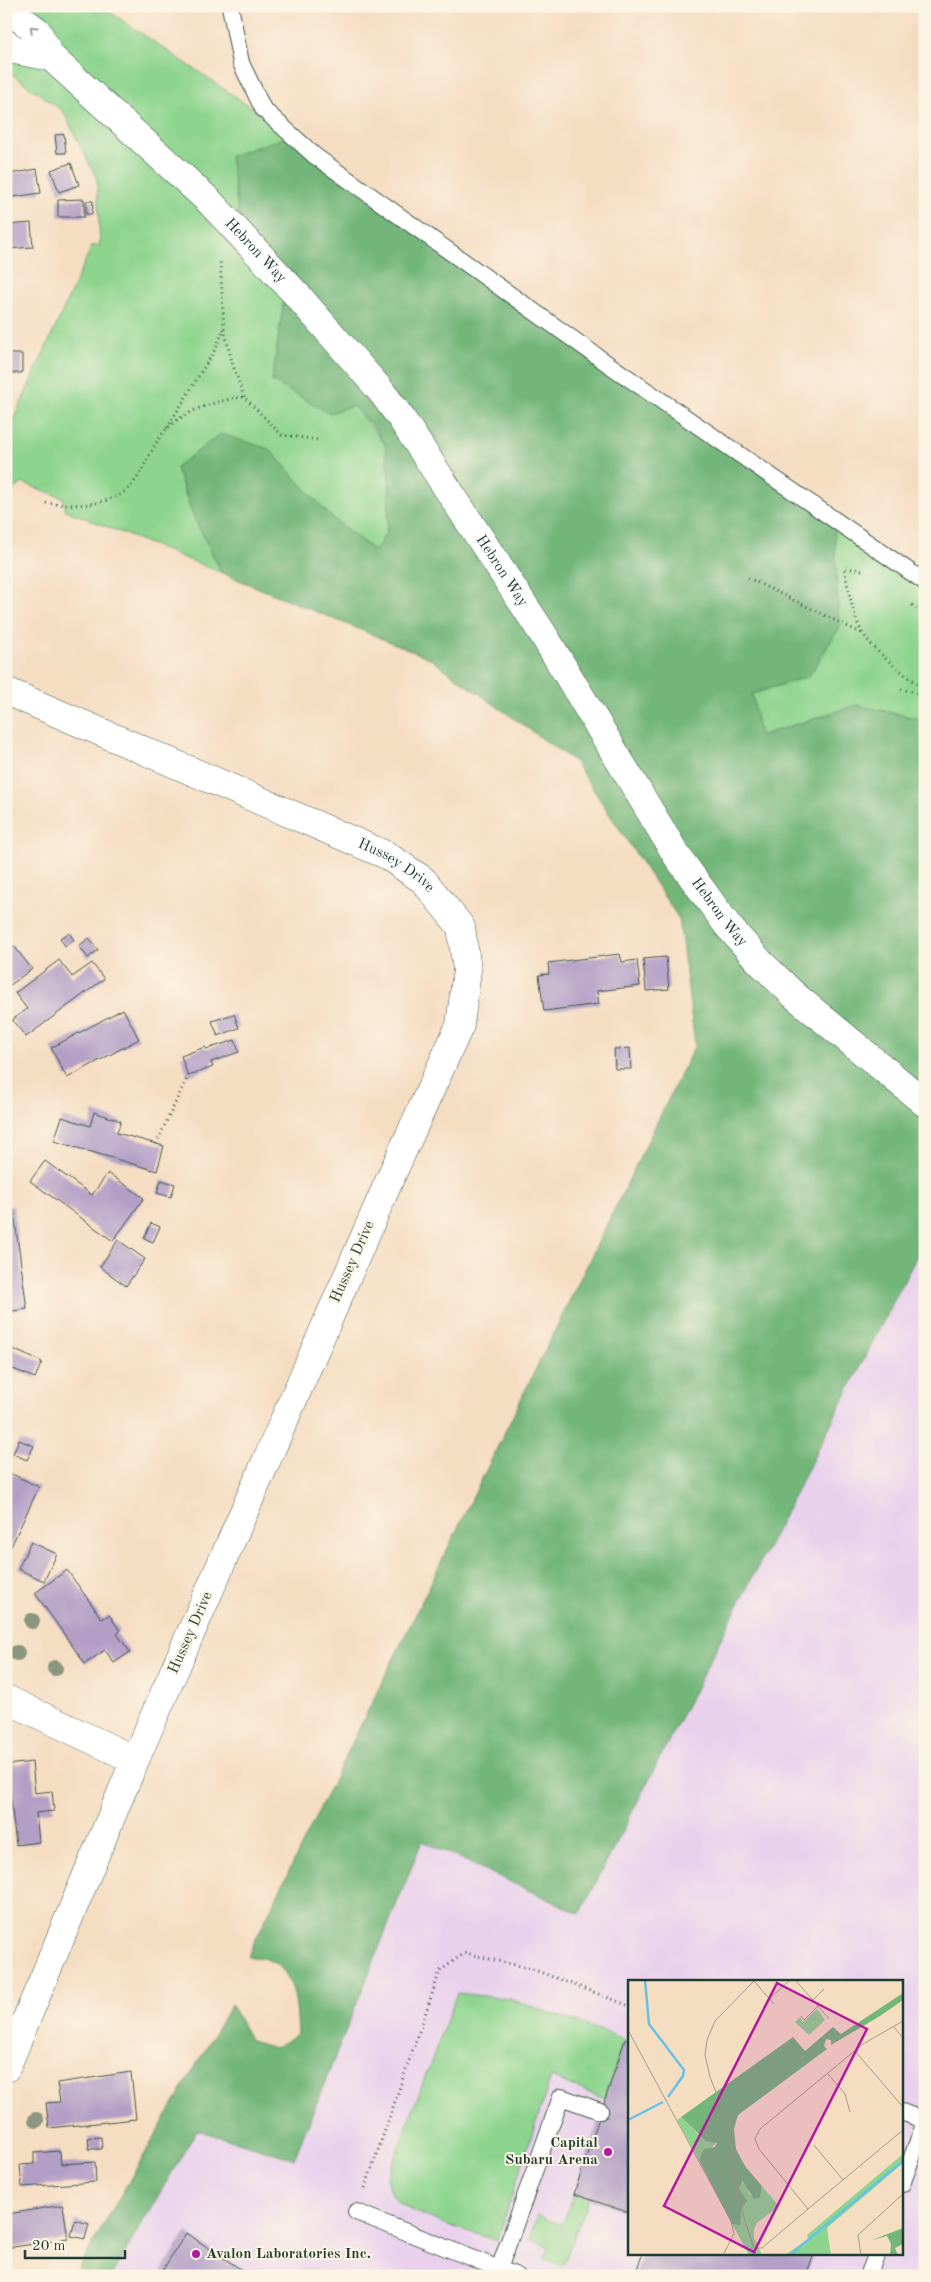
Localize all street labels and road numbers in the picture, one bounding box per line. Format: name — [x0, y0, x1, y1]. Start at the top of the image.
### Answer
street label: Hebron Way — [222, 216, 289, 286]
street label: Hebron Way — [473, 533, 531, 610]
street label: Hussey Drive — [356, 836, 437, 895]
street label: Hebron Way — [688, 875, 750, 950]
street label: Hussey Drive — [328, 1219, 378, 1305]
street label: Hussey Drive — [166, 1590, 216, 1676]

